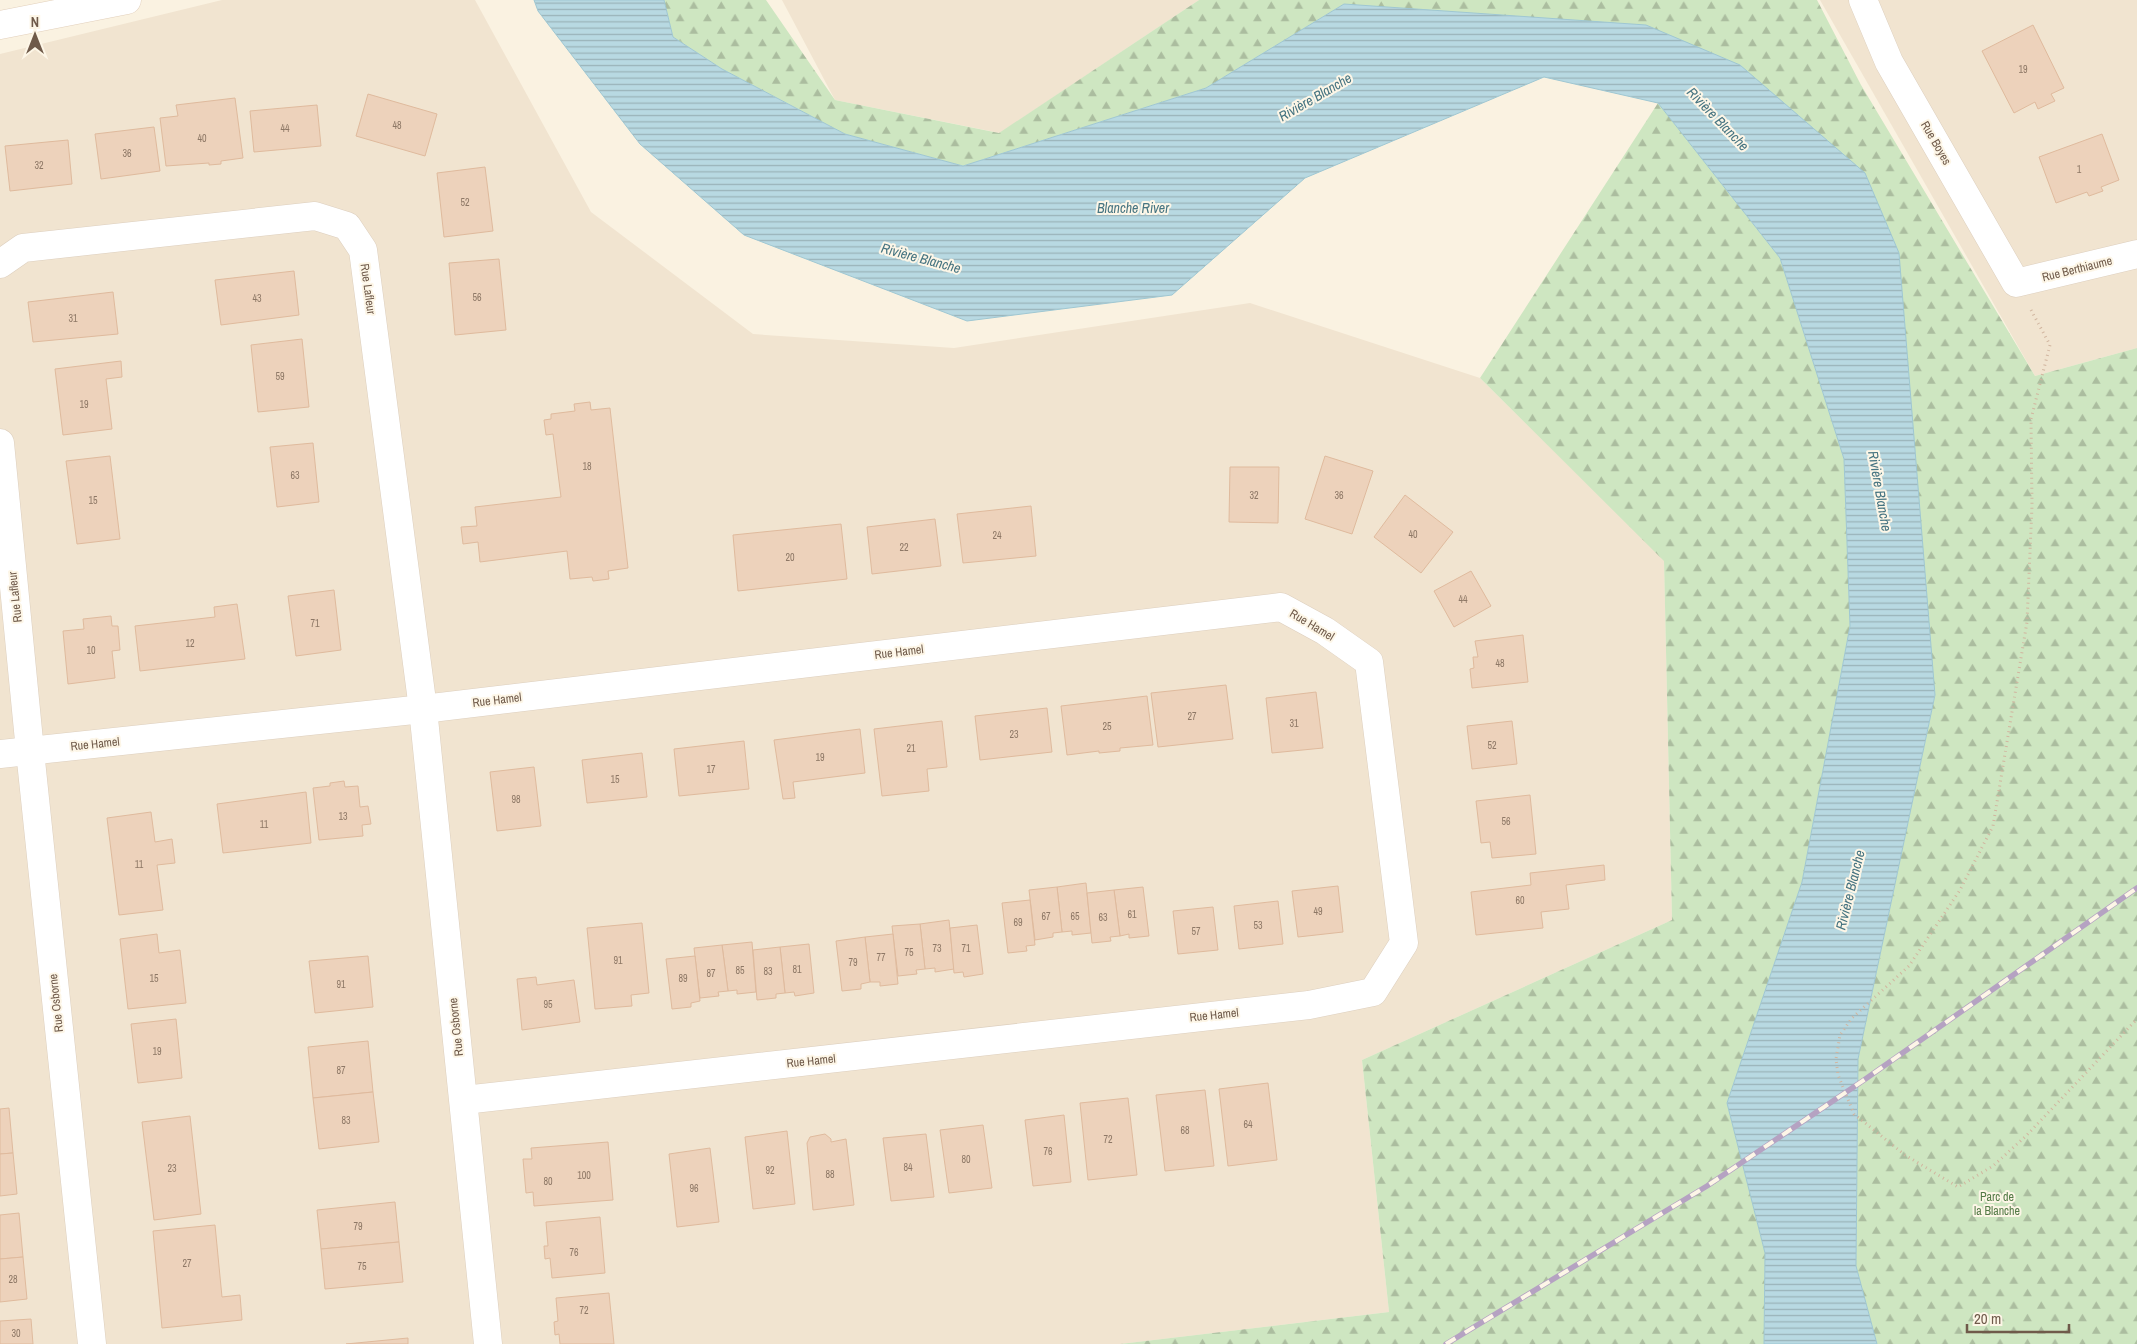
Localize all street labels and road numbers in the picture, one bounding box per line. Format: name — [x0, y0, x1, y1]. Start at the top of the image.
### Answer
street label: Rue Boyes — [1917, 118, 1955, 168]
street label: Rue Berthiaume — [2040, 253, 2114, 285]
street label: Rue Lafleur — [357, 263, 380, 316]
street label: Rue Lafleur — [4, 570, 26, 623]
street label: Rue Hamel — [1287, 605, 1337, 645]
street label: Rue Hamel — [874, 641, 924, 663]
street label: Rue Hamel — [472, 689, 522, 711]
street label: Rue Hamel — [70, 733, 120, 755]
street label: Rue Osborne — [45, 973, 67, 1033]
street label: Rue Osborne — [445, 997, 467, 1057]
street label: Rue Hamel — [1189, 1004, 1239, 1026]
street label: Rue Hamel — [786, 1050, 836, 1072]

